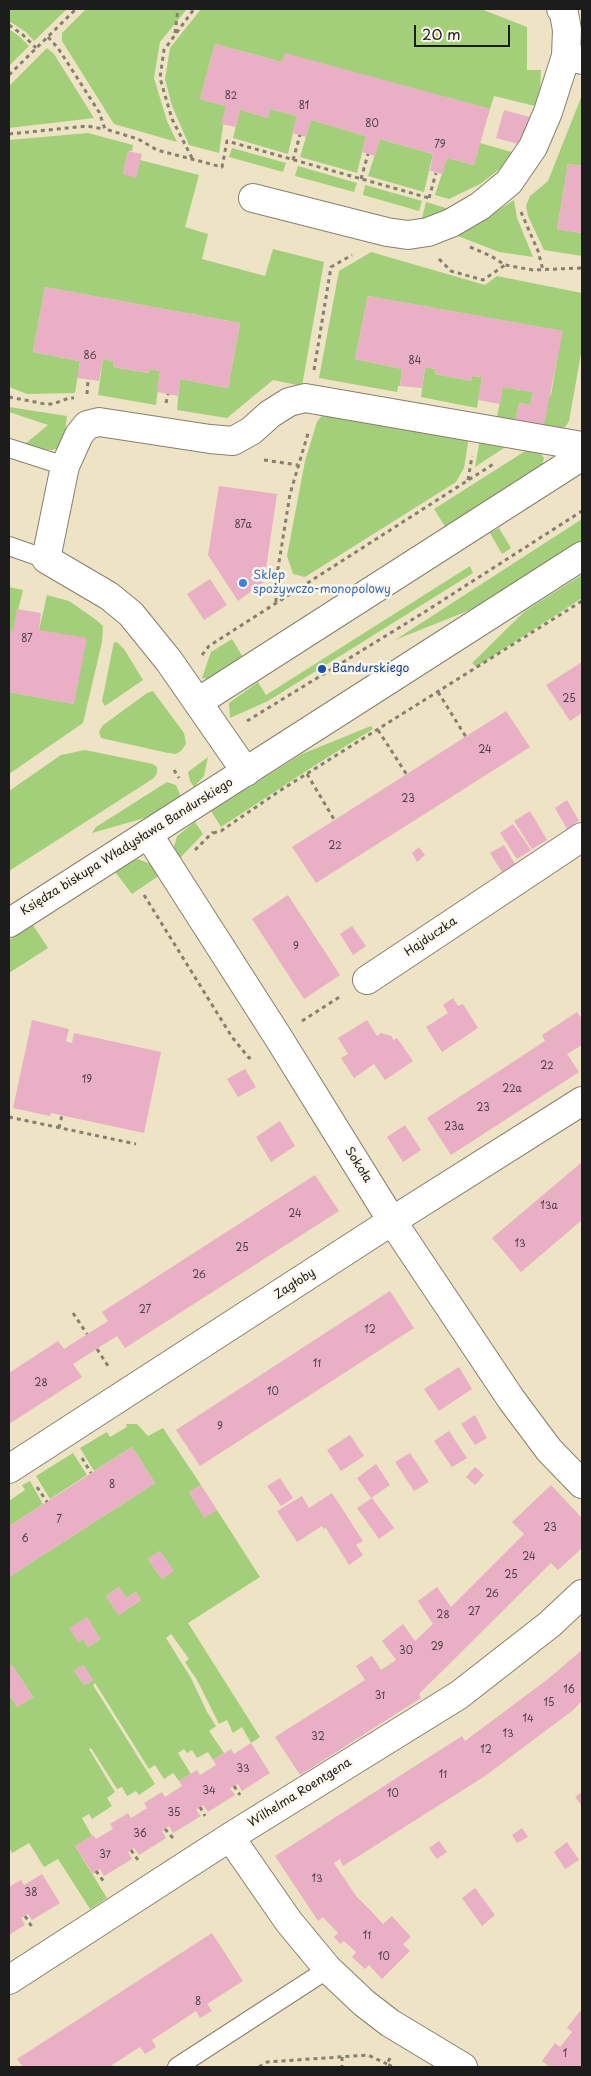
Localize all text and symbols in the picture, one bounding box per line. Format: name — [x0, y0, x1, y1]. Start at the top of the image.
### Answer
scale bar — [416, 15, 512, 47]
text: 20 m — [422, 22, 461, 45]
house number: 82 — [225, 90, 237, 102]
house number: 81 — [299, 100, 309, 112]
house number: 80 — [365, 118, 379, 130]
house number: 79 — [434, 139, 446, 151]
house number: 86 — [84, 350, 96, 362]
house number: 84 — [409, 355, 421, 367]
house number: 87a — [234, 519, 252, 531]
place label: Sklep spożywczo-monopolowy — [253, 569, 391, 597]
marker: Sklep spożywczo-monopolowy — [237, 577, 249, 589]
house number: 87 — [21, 633, 33, 645]
place label: Bandurskiego — [332, 662, 409, 676]
marker: Bandurskiego — [316, 663, 328, 675]
house number: 25 — [562, 693, 576, 705]
house number: 24 — [478, 744, 492, 756]
street label: Księdza biskupa Władysława Bandurskiego — [18, 775, 236, 919]
house number: 23 — [401, 793, 415, 805]
house number: 22 — [328, 840, 342, 852]
street label: Hajduczka — [402, 914, 460, 960]
house number: 9 — [293, 941, 299, 953]
house number: 22 — [540, 1060, 554, 1072]
house number: 19 — [82, 1074, 92, 1086]
house number: 22a — [502, 1083, 522, 1095]
house number: 23 — [476, 1102, 490, 1114]
house number: 23a — [444, 1121, 464, 1133]
street label: Sokoła — [341, 1145, 375, 1185]
house number: 13a — [540, 1200, 558, 1212]
house number: 24 — [288, 1208, 302, 1220]
house number: 13 — [514, 1238, 526, 1250]
house number: 25 — [235, 1242, 249, 1254]
street label: Zagłoby — [272, 1266, 318, 1302]
house number: 26 — [192, 1269, 206, 1281]
house number: 27 — [139, 1304, 151, 1316]
house number: 12 — [364, 1324, 376, 1336]
house number: 11 — [313, 1358, 321, 1370]
house number: 28 — [34, 1377, 48, 1389]
house number: 10 — [267, 1386, 279, 1398]
house number: 9 — [217, 1421, 223, 1433]
house number: 8 — [109, 1479, 115, 1491]
house number: 7 — [56, 1514, 62, 1526]
house number: 23 — [543, 1522, 557, 1534]
house number: 6 — [21, 1533, 29, 1545]
house number: 24 — [522, 1551, 536, 1563]
house number: 25 — [504, 1569, 518, 1581]
house number: 26 — [485, 1588, 499, 1600]
house number: 27 — [468, 1606, 480, 1618]
house number: 28 — [436, 1609, 450, 1621]
house number: 29 — [431, 1641, 443, 1653]
house number: 30 — [399, 1645, 413, 1657]
house number: 16 — [563, 1684, 575, 1696]
house number: 31 — [375, 1690, 385, 1702]
house number: 15 — [544, 1697, 554, 1709]
house number: 14 — [522, 1713, 534, 1725]
house number: 13 — [502, 1728, 514, 1740]
house number: 32 — [311, 1731, 325, 1743]
house number: 12 — [480, 1744, 492, 1756]
street label: Wilhelma Roentgena — [246, 1755, 354, 1831]
house number: 33 — [236, 1763, 250, 1775]
house number: 11 — [439, 1769, 447, 1781]
house number: 34 — [202, 1785, 216, 1797]
house number: 10 — [387, 1788, 399, 1800]
house number: 35 — [168, 1807, 180, 1819]
house number: 36 — [133, 1828, 147, 1840]
house number: 37 — [99, 1849, 111, 1861]
house number: 13 — [311, 1873, 323, 1885]
house number: 38 — [25, 1887, 37, 1899]
house number: 11 — [363, 1930, 371, 1942]
house number: 10 — [378, 1951, 390, 1963]
house number: 8 — [195, 1996, 201, 2008]
house number: 1 — [563, 2048, 567, 2060]

